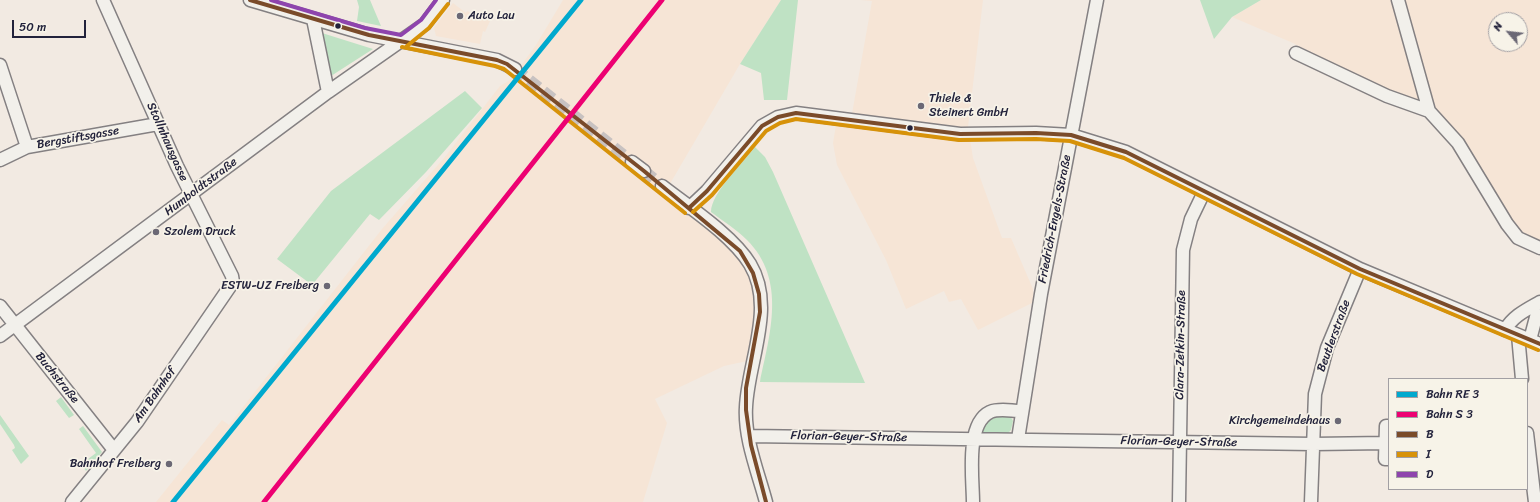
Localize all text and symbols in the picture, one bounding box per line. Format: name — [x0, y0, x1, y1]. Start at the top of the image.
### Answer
place label: Auto Lau — [468, 9, 515, 23]
marker: Auto Lau — [455, 11, 465, 21]
scale bar — [14, 12, 88, 38]
north arrow — [1488, 12, 1528, 52]
text: 50 m — [19, 16, 46, 38]
text: N — [1488, 19, 1508, 34]
unlabelled marker — [333, 21, 343, 31]
place label: Thiele & Steinert GmbH — [929, 92, 1008, 120]
street label: Stollnhausgasse — [143, 100, 191, 184]
marker: Thiele & Steinert GmbH — [916, 101, 926, 111]
unlabelled marker — [905, 123, 915, 133]
street label: Bergstiftsgasse — [36, 124, 120, 152]
street label: Friedrich-Engels-Straße — [1035, 153, 1075, 285]
street label: Humboldtstraße — [162, 155, 240, 219]
place label: Szolem Druck — [164, 225, 236, 239]
marker: Szolem Druck — [151, 227, 161, 237]
place label: ESTW-UZ Freiberg — [221, 279, 319, 293]
marker: ESTW-UZ Freiberg — [322, 281, 332, 291]
street label: Clara-Zetkin-Straße — [1173, 290, 1189, 400]
street label: Beutlerstraße — [1314, 298, 1354, 374]
street label: Buchstraße — [32, 350, 82, 406]
street label: Am Bahnhof — [131, 365, 179, 425]
legend — [1388, 378, 1528, 490]
text: Bahn RE 3 — [1426, 383, 1479, 405]
text: Bahn S 3 — [1426, 403, 1473, 425]
place label: Kirchgemeindehaus — [1229, 414, 1330, 428]
marker: Kirchgemeindehaus — [1333, 416, 1343, 426]
text: B — [1426, 423, 1434, 445]
street label: Florian-Geyer-Straße — [791, 429, 907, 445]
street label: Florian-Geyer-Straße — [1121, 434, 1237, 450]
text: I — [1426, 443, 1431, 465]
place label: Bahnhof Freiberg — [70, 457, 161, 471]
marker: Bahnhof Freiberg — [164, 459, 174, 469]
text: D — [1426, 463, 1433, 485]

